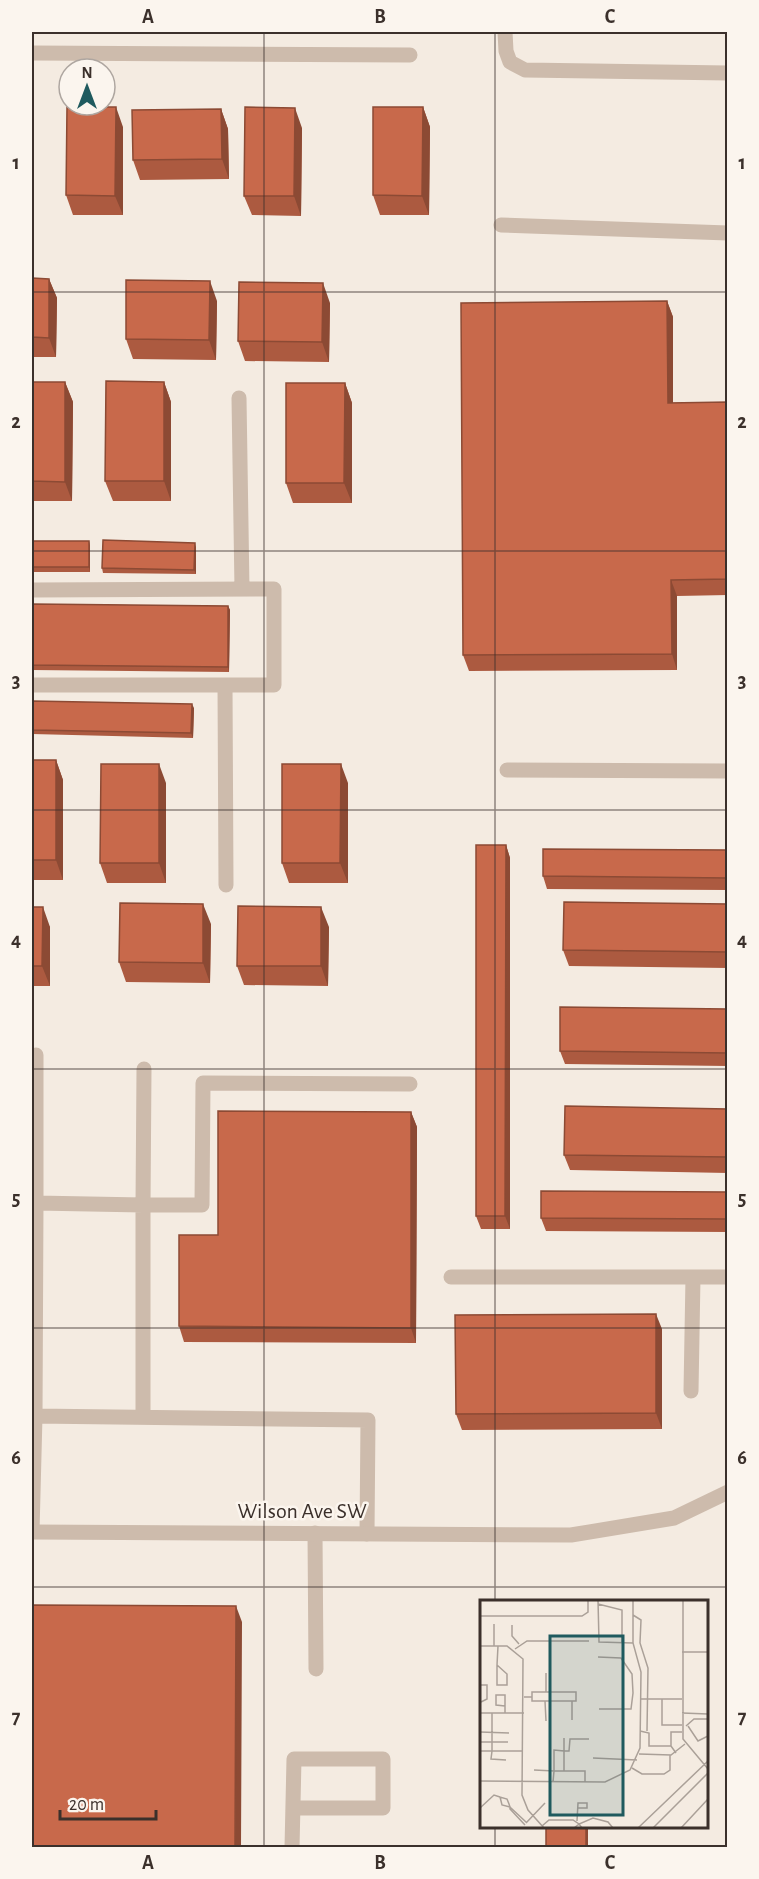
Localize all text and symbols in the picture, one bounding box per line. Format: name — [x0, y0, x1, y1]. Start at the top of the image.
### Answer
text: A — [142, 7, 154, 27]
text: B — [374, 7, 386, 27]
text: C — [605, 7, 616, 27]
north arrow — [57, 57, 117, 117]
text: N — [81, 65, 93, 81]
text: 1 — [12, 153, 20, 173]
text: 1 — [738, 153, 746, 173]
text: 2 — [11, 412, 21, 432]
text: 2 — [737, 412, 747, 432]
text: 3 — [12, 671, 20, 691]
text: 3 — [738, 671, 746, 691]
text: 4 — [11, 930, 21, 950]
text: 4 — [737, 930, 747, 950]
text: 5 — [12, 1189, 20, 1209]
text: 5 — [738, 1189, 746, 1209]
text: 6 — [11, 1448, 21, 1468]
text: 6 — [737, 1448, 747, 1468]
street label: Wilson Ave SW — [237, 1500, 367, 1522]
inset map — [480, 1600, 708, 1828]
text: 7 — [12, 1707, 21, 1727]
text: 7 — [738, 1707, 747, 1727]
scale bar — [60, 1783, 156, 1821]
text: 20 m — [69, 1796, 104, 1814]
text: A — [142, 1853, 154, 1873]
text: B — [374, 1853, 386, 1873]
text: C — [605, 1853, 616, 1873]

